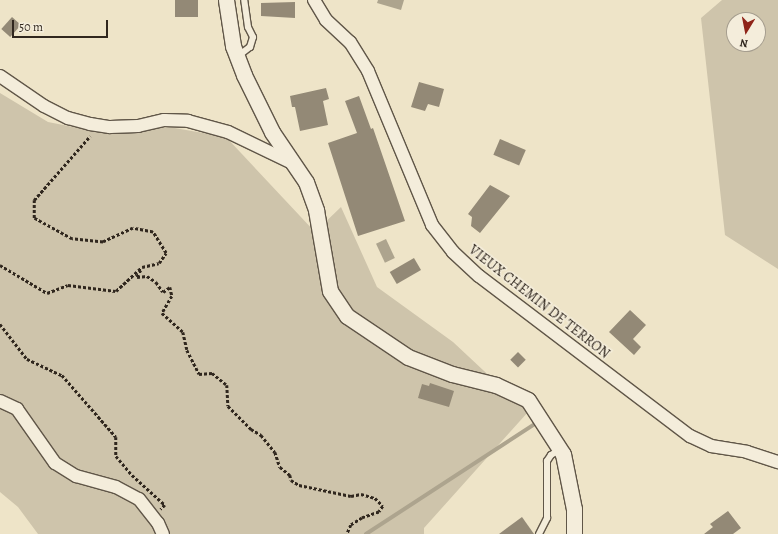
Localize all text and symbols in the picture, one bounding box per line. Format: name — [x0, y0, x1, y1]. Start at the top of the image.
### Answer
scale bar — [14, 12, 110, 38]
north arrow — [726, 12, 766, 52]
text: 50 m — [19, 19, 43, 35]
text: N — [739, 35, 749, 51]
street label: VIEUX CHEMIN DE TERRON — [465, 242, 613, 362]

